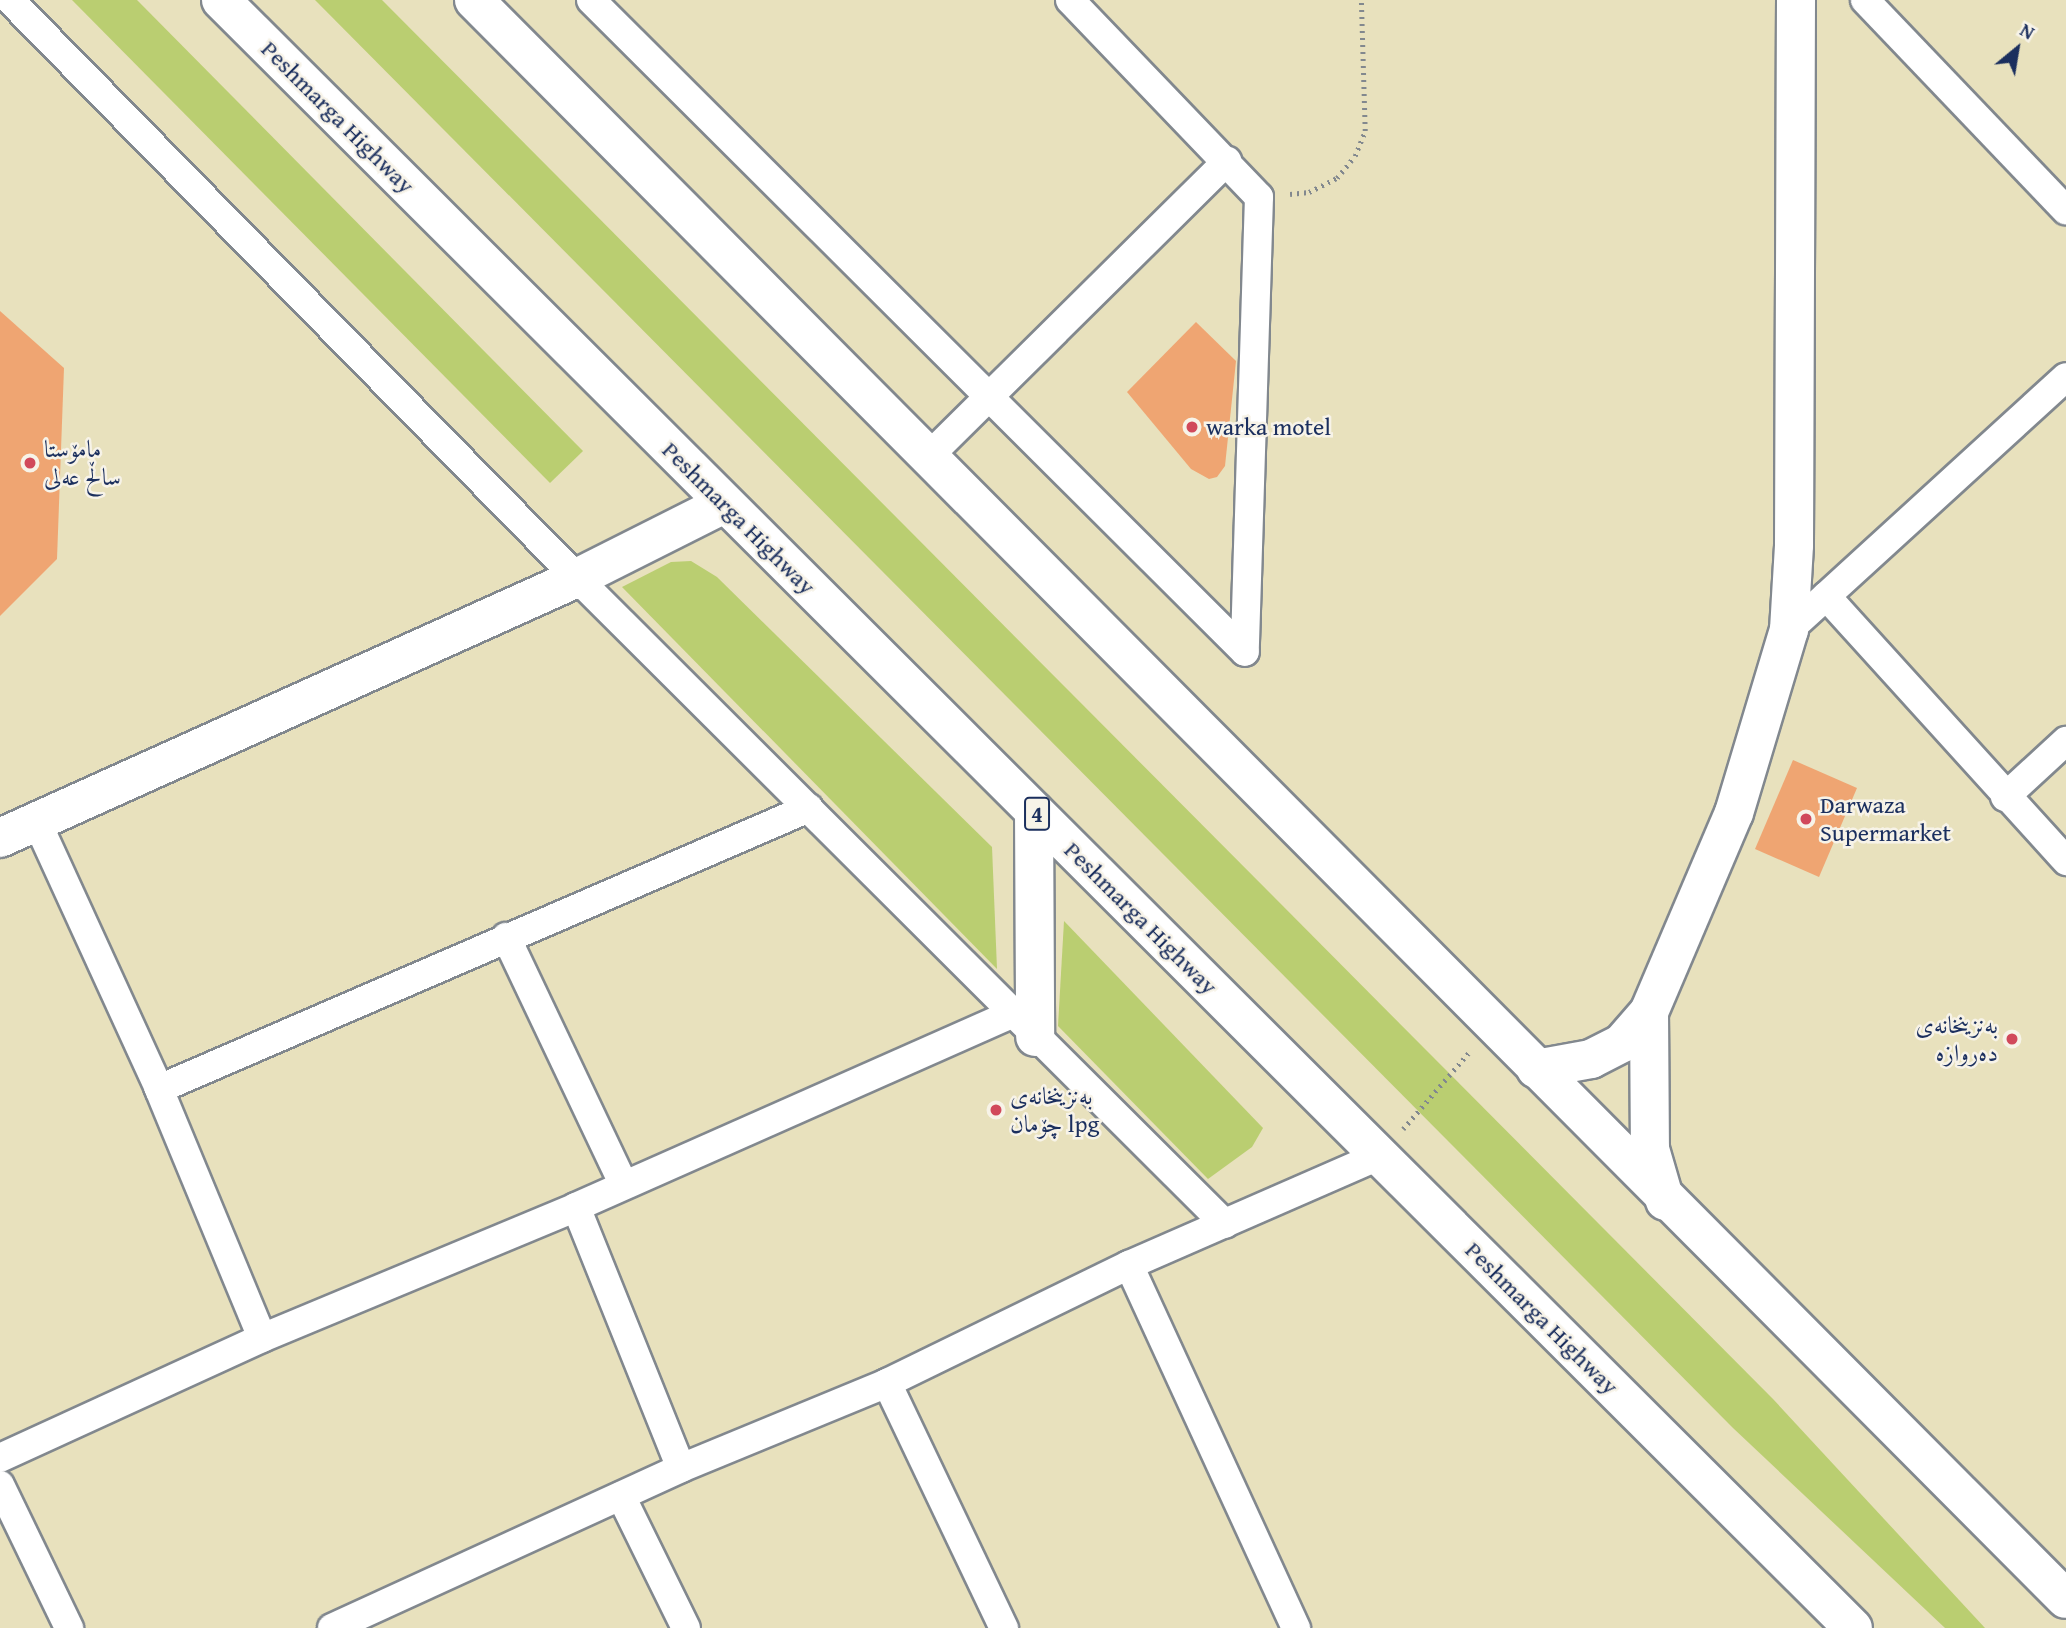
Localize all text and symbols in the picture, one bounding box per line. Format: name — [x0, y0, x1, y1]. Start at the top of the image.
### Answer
north arrow — [1982, 14, 2052, 84]
text: N — [2015, 16, 2040, 46]
street label: Peshmarga Highway — [255, 34, 421, 200]
place label: warka motel — [1206, 413, 1331, 441]
marker: warka motel — [1184, 419, 1200, 435]
place label: مامۆستا ساڵح عەلی — [44, 435, 121, 491]
street label: Peshmarga Highway — [656, 435, 822, 601]
marker: مامۆستا ساڵح عەلی — [22, 455, 38, 471]
place label: Darwaza Supermarket — [1820, 791, 1951, 847]
road number: 4 — [1023, 794, 1051, 834]
marker: Darwaza Supermarket — [1798, 811, 1814, 827]
street label: Peshmarga Highway — [1058, 835, 1224, 1001]
place label: بەنزینخانەی دەروازە — [1916, 1011, 1998, 1067]
marker: بەنزینخانەی دەروازە — [2004, 1031, 2020, 1047]
place label: بەنزینخانەی چۆمان lpg — [1010, 1082, 1099, 1138]
marker: بەنزینخانەی چۆمان lpg — [988, 1102, 1004, 1118]
street label: Peshmarga Highway — [1459, 1235, 1625, 1401]

